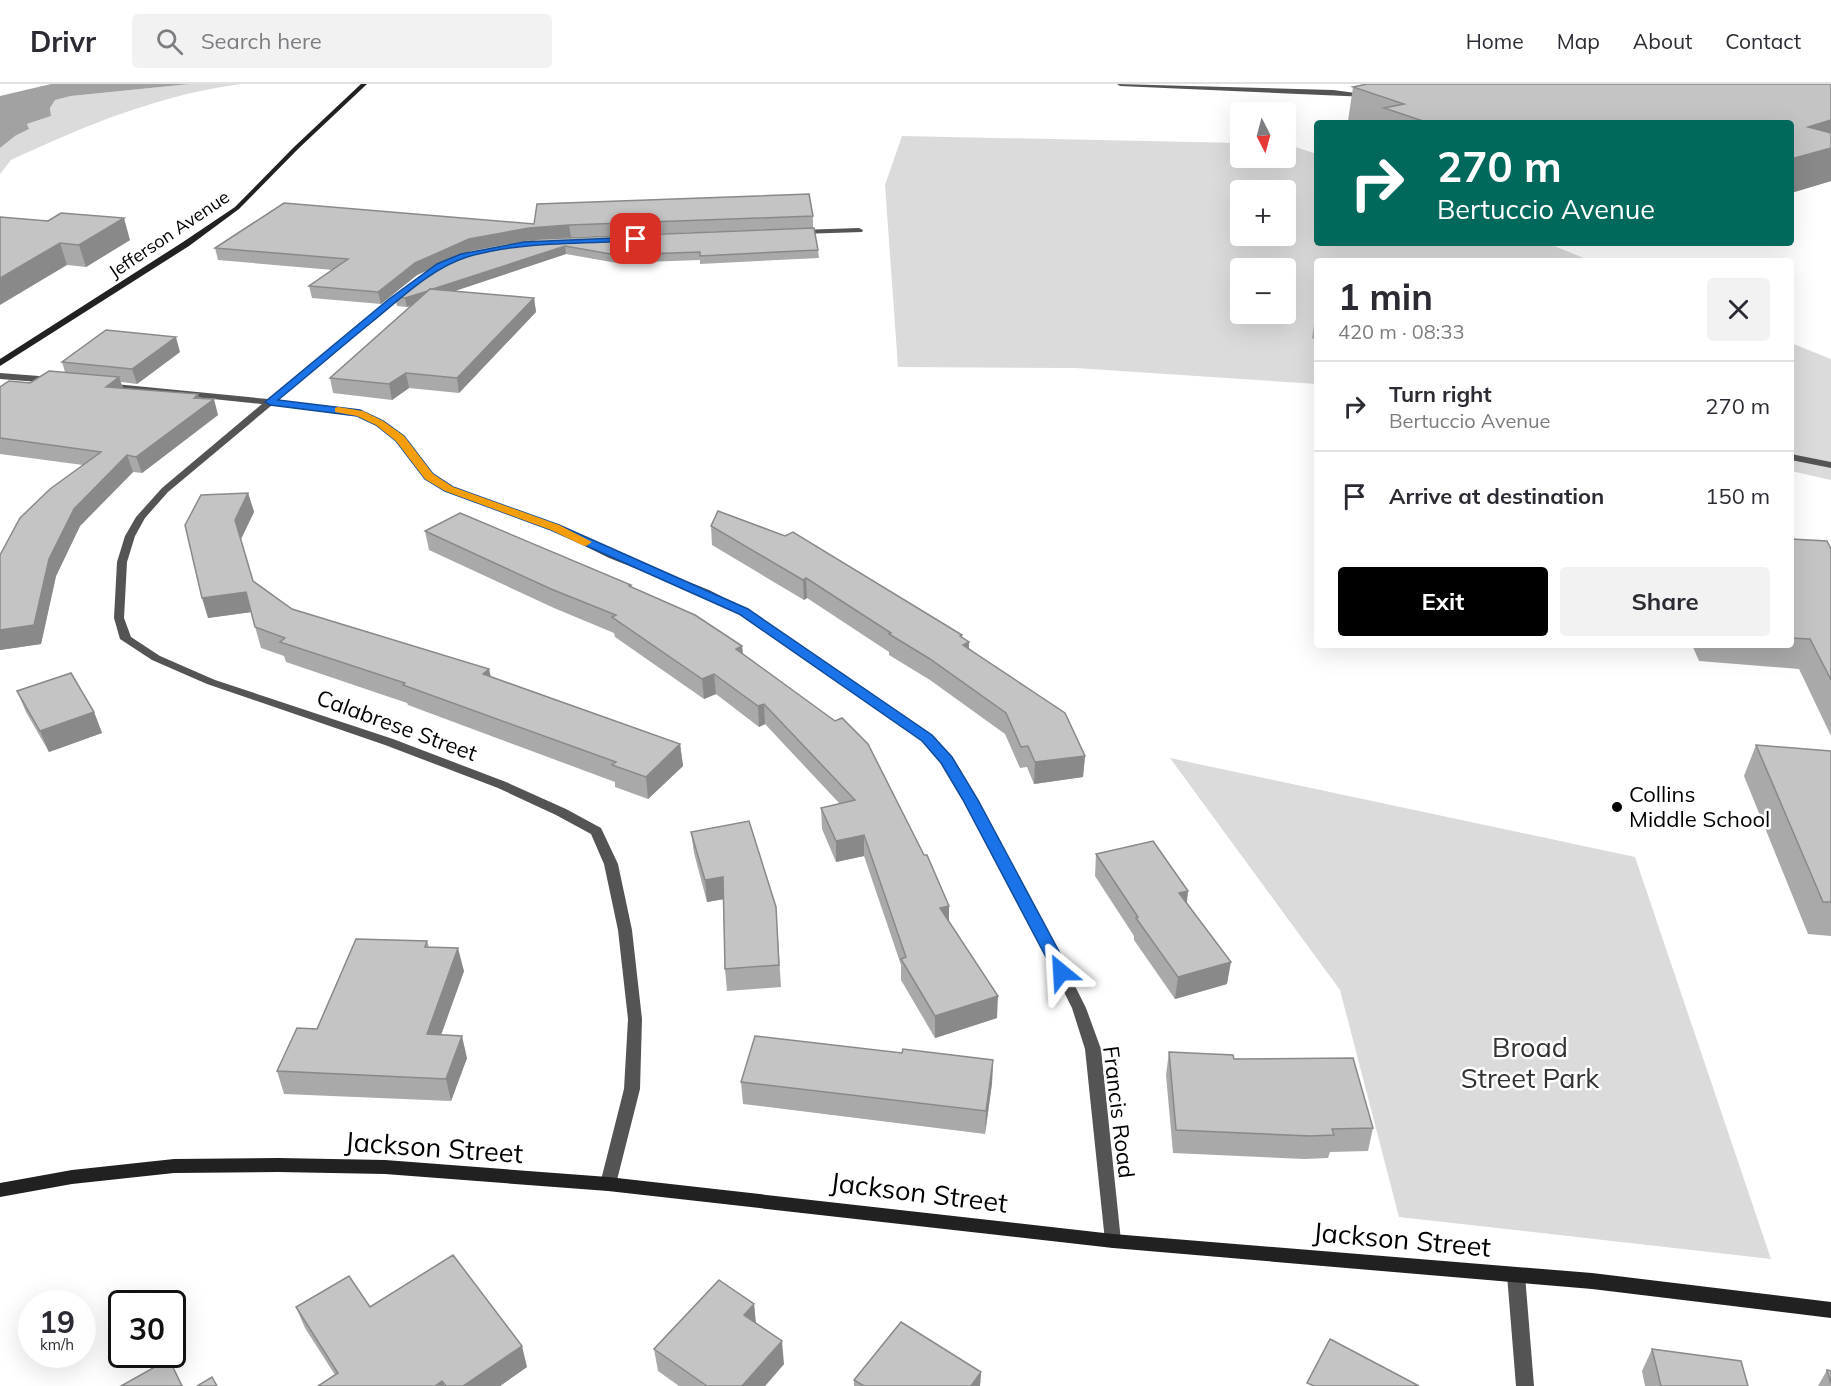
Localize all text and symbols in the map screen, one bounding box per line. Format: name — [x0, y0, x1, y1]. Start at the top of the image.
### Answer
search box — [132, 14, 552, 68]
text: Drivr — [30, 24, 96, 59]
icon: search — [153, 25, 186, 58]
text: Search here — [201, 27, 322, 55]
text: Home — [1466, 28, 1524, 54]
text: Map — [1557, 28, 1600, 54]
text: About — [1633, 28, 1692, 54]
text: Contact — [1725, 28, 1801, 54]
north arrow — [1230, 102, 1296, 168]
map controls — [1230, 102, 1296, 324]
text: 270 m — [1437, 140, 1562, 193]
icon: right — [1338, 144, 1416, 222]
button: + — [1230, 180, 1296, 246]
street label: Jefferson Avenue — [104, 185, 234, 283]
text: Bertuccio Avenue — [1437, 192, 1655, 226]
pin — [610, 213, 661, 264]
icon: arrive — [619, 222, 652, 255]
button: − — [1230, 258, 1296, 324]
text: 1 min — [1338, 274, 1433, 319]
button: close — [1707, 278, 1770, 341]
text: 420 m · 08:33 — [1338, 319, 1464, 344]
text: Turn right — [1389, 380, 1492, 408]
icon: right — [1338, 390, 1371, 423]
text: 270 m — [1705, 392, 1770, 420]
text: Bertuccio Avenue — [1389, 408, 1550, 433]
icon: arrive — [1338, 480, 1371, 513]
text: Arrive at destination — [1389, 482, 1604, 510]
text: 150 m — [1705, 482, 1770, 510]
button: Exit — [1338, 567, 1548, 636]
button: Share — [1560, 567, 1770, 636]
street label: Calabrese Street — [313, 683, 481, 767]
place label: Collins Middle School — [1629, 780, 1770, 833]
marker: Collins Middle School — [1610, 800, 1624, 814]
position arrow — [1029, 940, 1093, 1004]
park label: Broad Street Park — [1461, 1030, 1600, 1095]
street label: Francis Road — [1097, 1044, 1141, 1180]
street label: Jackson Street — [344, 1124, 524, 1170]
street label: Jackson Street — [828, 1164, 1010, 1220]
street label: Jackson Street — [1312, 1214, 1492, 1264]
speed limit sign: 30 — [108, 1290, 186, 1368]
text: 19 — [39, 1303, 75, 1341]
text: km/h — [40, 1335, 74, 1354]

